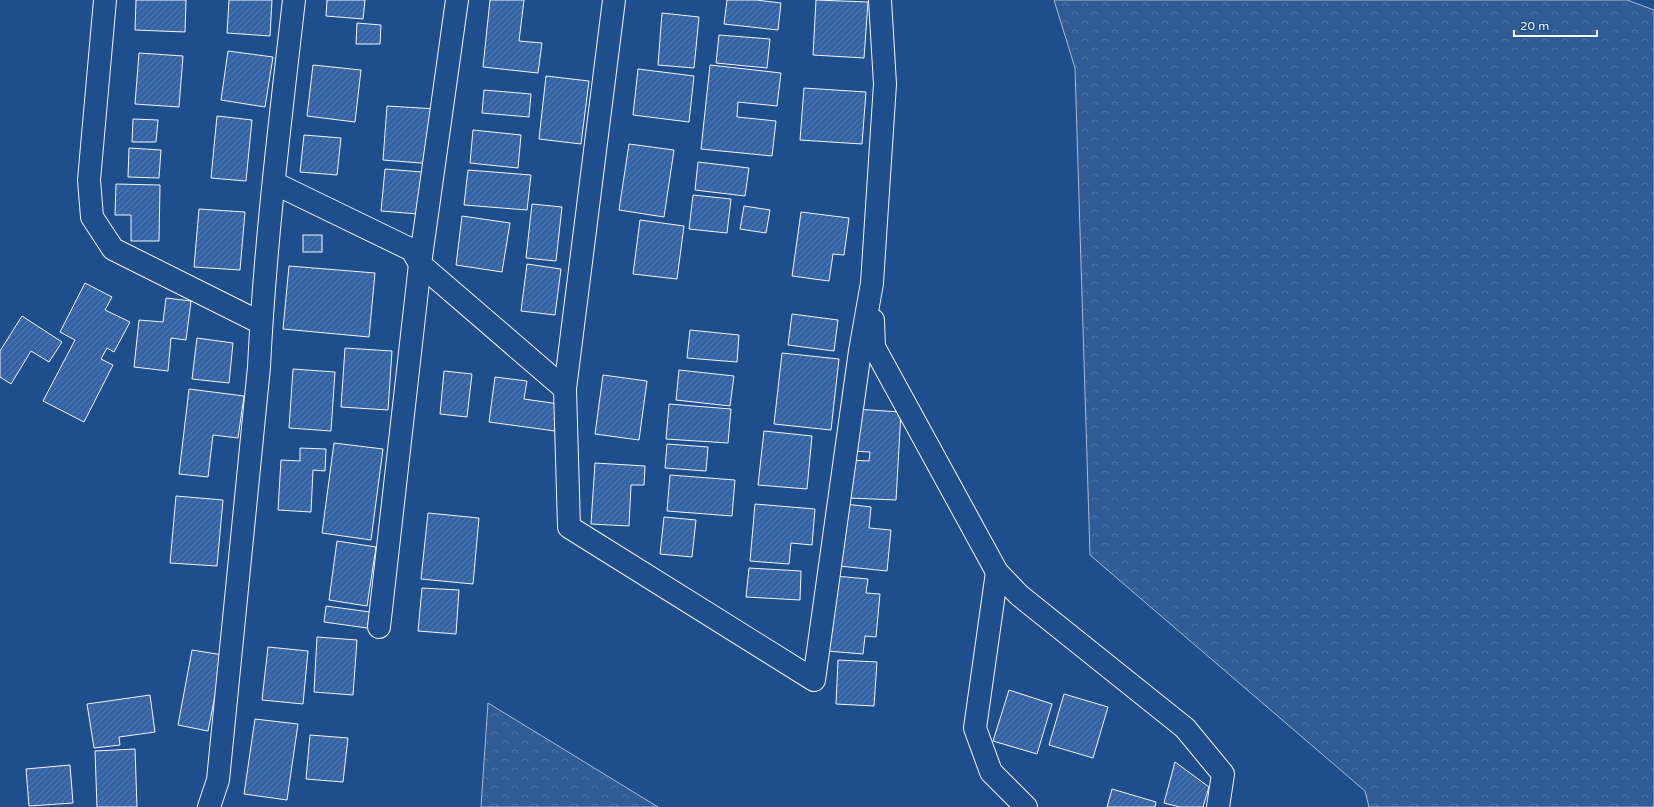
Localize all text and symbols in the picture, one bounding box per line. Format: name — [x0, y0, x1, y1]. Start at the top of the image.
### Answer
scale bar — [1514, 12, 1597, 38]
text: 20 m — [1520, 19, 1549, 33]

